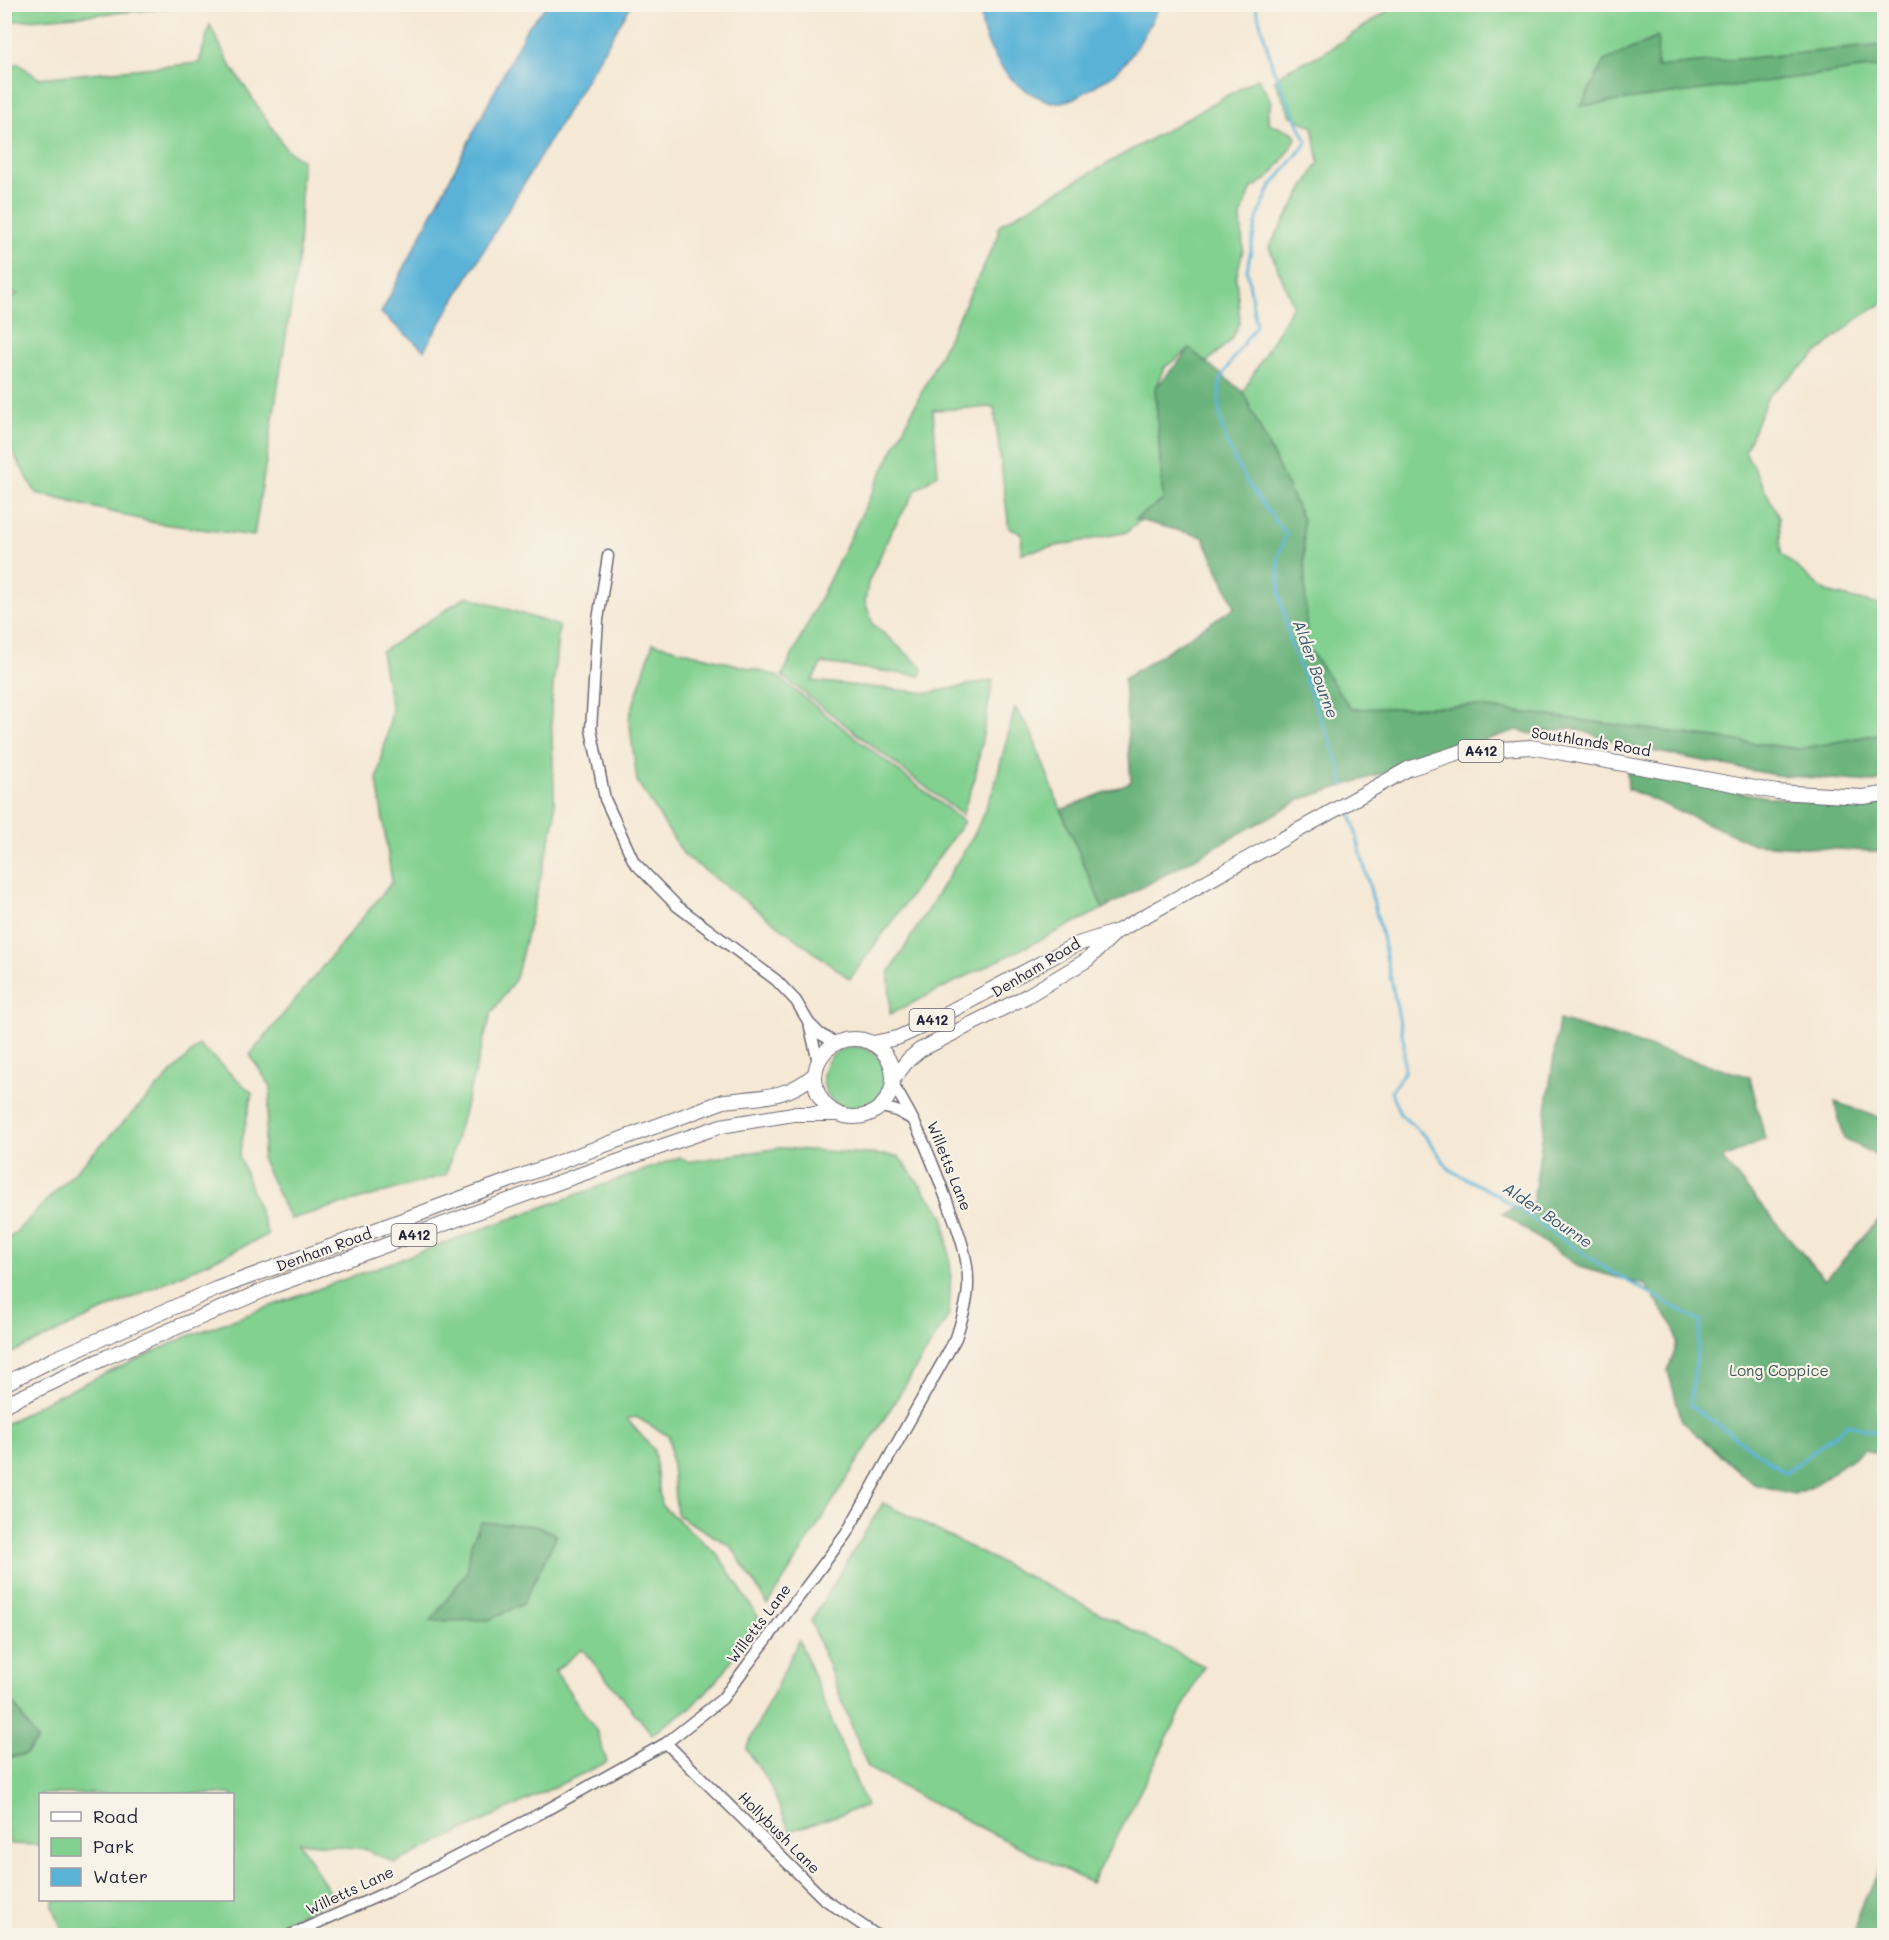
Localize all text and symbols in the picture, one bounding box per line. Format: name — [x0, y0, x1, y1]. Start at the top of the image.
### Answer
water label: Alder Bourne — [1289, 617, 1344, 721]
street label: Southlands Road — [1530, 722, 1652, 760]
road number: A412 — [1458, 740, 1504, 762]
street label: Denham Road — [988, 933, 1083, 1001]
road number: A412 — [910, 1009, 954, 1031]
street label: Willetts Lane — [923, 1118, 977, 1213]
water label: Alder Bourne — [1500, 1177, 1597, 1252]
street label: Denham Road — [273, 1223, 374, 1276]
road number: A412 — [392, 1224, 436, 1246]
park label: Long Coppice — [1729, 1360, 1829, 1380]
street label: Willetts Lane — [722, 1580, 795, 1667]
street label: Hollybush Lane — [734, 1787, 825, 1878]
legend — [39, 1793, 234, 1901]
text: Road — [93, 1804, 138, 1828]
text: Park — [93, 1834, 134, 1858]
street label: Willetts Lane — [302, 1861, 397, 1919]
text: Water — [93, 1864, 148, 1888]

